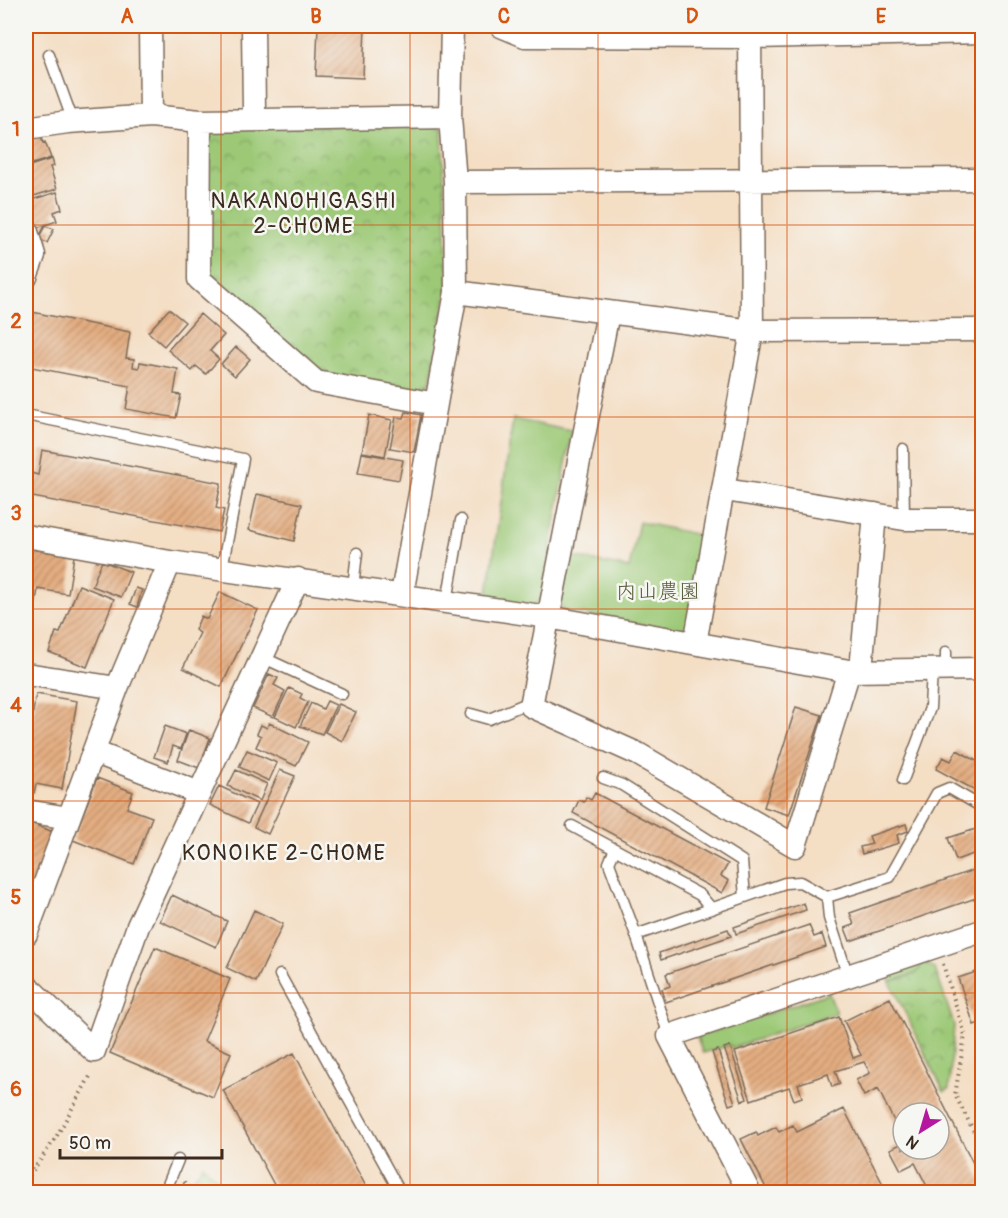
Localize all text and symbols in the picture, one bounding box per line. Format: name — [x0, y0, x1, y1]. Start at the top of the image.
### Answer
text: A — [121, 4, 134, 29]
text: B — [310, 4, 322, 29]
text: C — [498, 4, 510, 29]
text: D — [686, 4, 699, 29]
text: E — [876, 4, 887, 29]
text: 1 — [12, 117, 20, 142]
district label: NAKANOHIGASHI 2-CHOME — [211, 187, 398, 240]
text: 2 — [10, 309, 22, 334]
text: 3 — [10, 501, 22, 526]
park label: 内山農園 — [616, 578, 700, 605]
text: 4 — [10, 693, 22, 718]
district label: KONOIKE 2-CHOME — [182, 839, 386, 867]
text: 5 — [11, 885, 22, 910]
text: 6 — [10, 1077, 22, 1102]
north arrow — [891, 1101, 951, 1161]
scale bar — [60, 1122, 222, 1160]
text: N — [902, 1131, 923, 1153]
text: 50 m — [69, 1132, 111, 1155]

